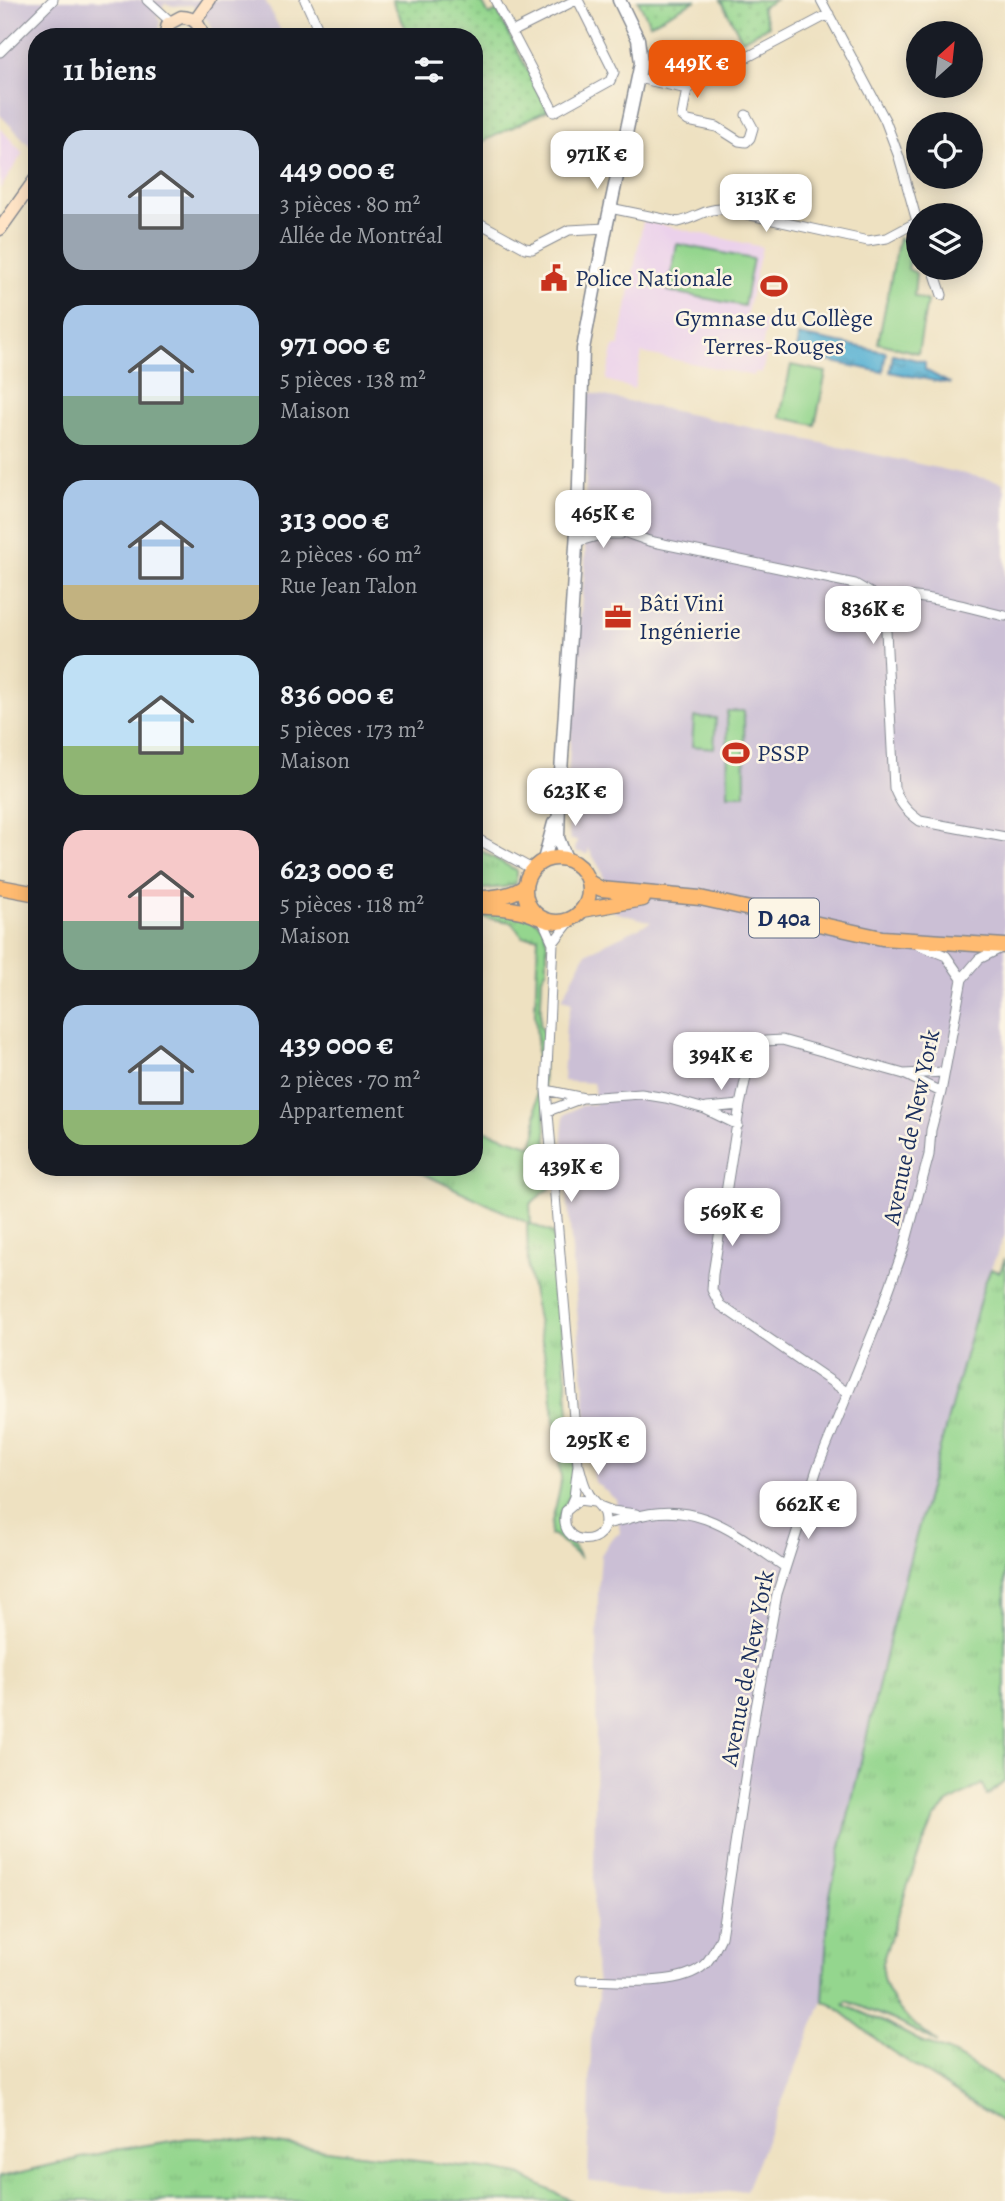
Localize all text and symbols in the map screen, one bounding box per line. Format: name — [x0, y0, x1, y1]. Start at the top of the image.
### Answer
north arrow — [906, 21, 984, 98]
map controls — [906, 21, 983, 280]
pin: 449K € — [640, 41, 754, 100]
text: 449K € — [665, 47, 729, 78]
text: 11 biens — [63, 50, 157, 90]
icon: filters — [410, 51, 448, 89]
button: locate — [906, 112, 983, 189]
pin: 971K € — [540, 132, 654, 191]
text: 971K € — [566, 138, 628, 169]
text: 449 000 € — [280, 149, 395, 189]
icon: home — [119, 158, 203, 242]
pin: 313K € — [709, 174, 823, 234]
text: 313K € — [736, 181, 796, 212]
text: 3 pièces · 80 m² — [280, 189, 420, 220]
button: layers — [906, 203, 983, 280]
text: Allée de Montréal — [280, 220, 442, 251]
place label: Police Nationale — [575, 262, 733, 294]
public building icon: Police Nationale — [539, 263, 569, 293]
sports icon: Gymnase du Collège Terres-Rouges — [759, 271, 789, 301]
place label: Gymnase du Collège Terres-Rouges — [675, 302, 873, 362]
text: 971 000 € — [280, 324, 390, 364]
icon: home — [119, 333, 203, 417]
text: 5 pièces · 138 m² — [280, 364, 426, 395]
text: Maison — [280, 395, 350, 426]
pin: 465K € — [546, 490, 660, 550]
text: 465K € — [571, 497, 635, 528]
text: 313 000 € — [280, 499, 389, 539]
icon: home — [119, 508, 203, 592]
text: 2 pièces · 60 m² — [280, 539, 421, 570]
text: Rue Jean Talon — [280, 570, 417, 601]
pin: 836K € — [816, 586, 930, 646]
place label: Bâti Vini Ingénierie — [639, 587, 741, 647]
text: 836K € — [841, 593, 905, 624]
office icon: Bâti Vini Ingénierie — [603, 602, 633, 632]
text: 836 000 € — [280, 674, 394, 714]
icon: home — [119, 683, 203, 767]
text: 5 pièces · 173 m² — [280, 714, 424, 745]
place label: PSSP — [757, 737, 809, 769]
sports icon: PSSP — [721, 738, 751, 768]
text: Maison — [280, 745, 350, 776]
pin: 623K € — [518, 768, 632, 828]
text: 623K € — [543, 775, 607, 806]
text: 623 000 € — [280, 849, 394, 889]
icon: home — [119, 858, 203, 942]
text: 5 pièces · 118 m² — [280, 889, 424, 920]
road number: D 40a — [749, 898, 819, 937]
text: Maison — [280, 920, 350, 951]
text: 439 000 € — [280, 1024, 394, 1064]
street label: Avenue de New York — [874, 1026, 947, 1229]
pin: 394K € — [664, 1032, 778, 1092]
icon: home — [119, 1033, 203, 1117]
text: 394K € — [689, 1039, 753, 1070]
text: 2 pièces · 70 m² — [280, 1064, 420, 1095]
text: Appartement — [280, 1095, 404, 1126]
pin: 439K € — [514, 1144, 628, 1204]
text: 439K € — [539, 1151, 603, 1182]
pin: 569K € — [675, 1188, 789, 1248]
text: 569K € — [700, 1195, 764, 1226]
pin: 295K € — [541, 1418, 655, 1477]
text: 295K € — [566, 1424, 630, 1455]
pin: 662K € — [751, 1482, 865, 1541]
text: 662K € — [776, 1488, 840, 1519]
street label: Avenue de New York — [712, 1567, 782, 1770]

